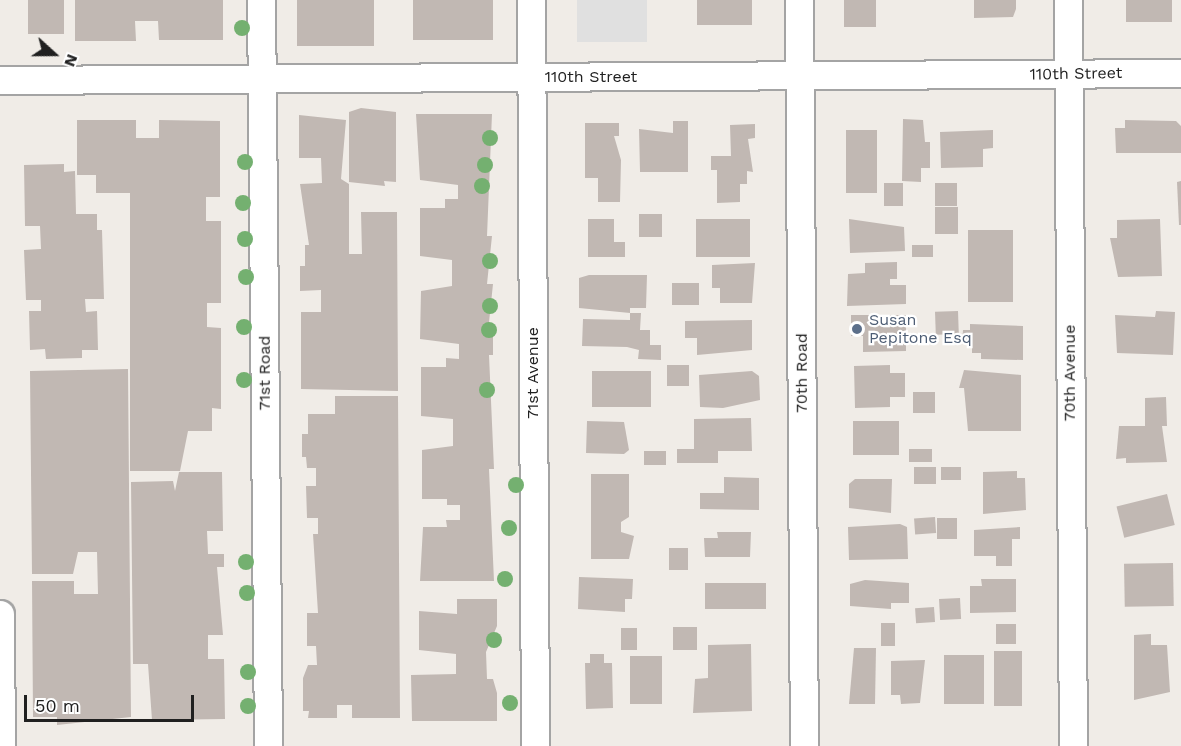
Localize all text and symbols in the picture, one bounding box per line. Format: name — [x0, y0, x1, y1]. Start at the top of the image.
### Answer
north arrow — [24, 24, 84, 84]
text: N — [60, 52, 82, 70]
street label: 110th Street — [1030, 64, 1122, 84]
street label: 110th Street — [545, 67, 637, 87]
place label: Susan Pepitone Esq — [869, 310, 972, 348]
marker: Susan Pepitone Esq — [850, 322, 864, 336]
street label: 70th Avenue — [1060, 324, 1080, 422]
street label: 71st Avenue — [523, 327, 543, 419]
street label: 70th Road — [792, 333, 812, 413]
street label: 71st Road — [255, 336, 275, 410]
scale bar — [27, 683, 196, 721]
text: 50 m — [35, 695, 80, 716]

